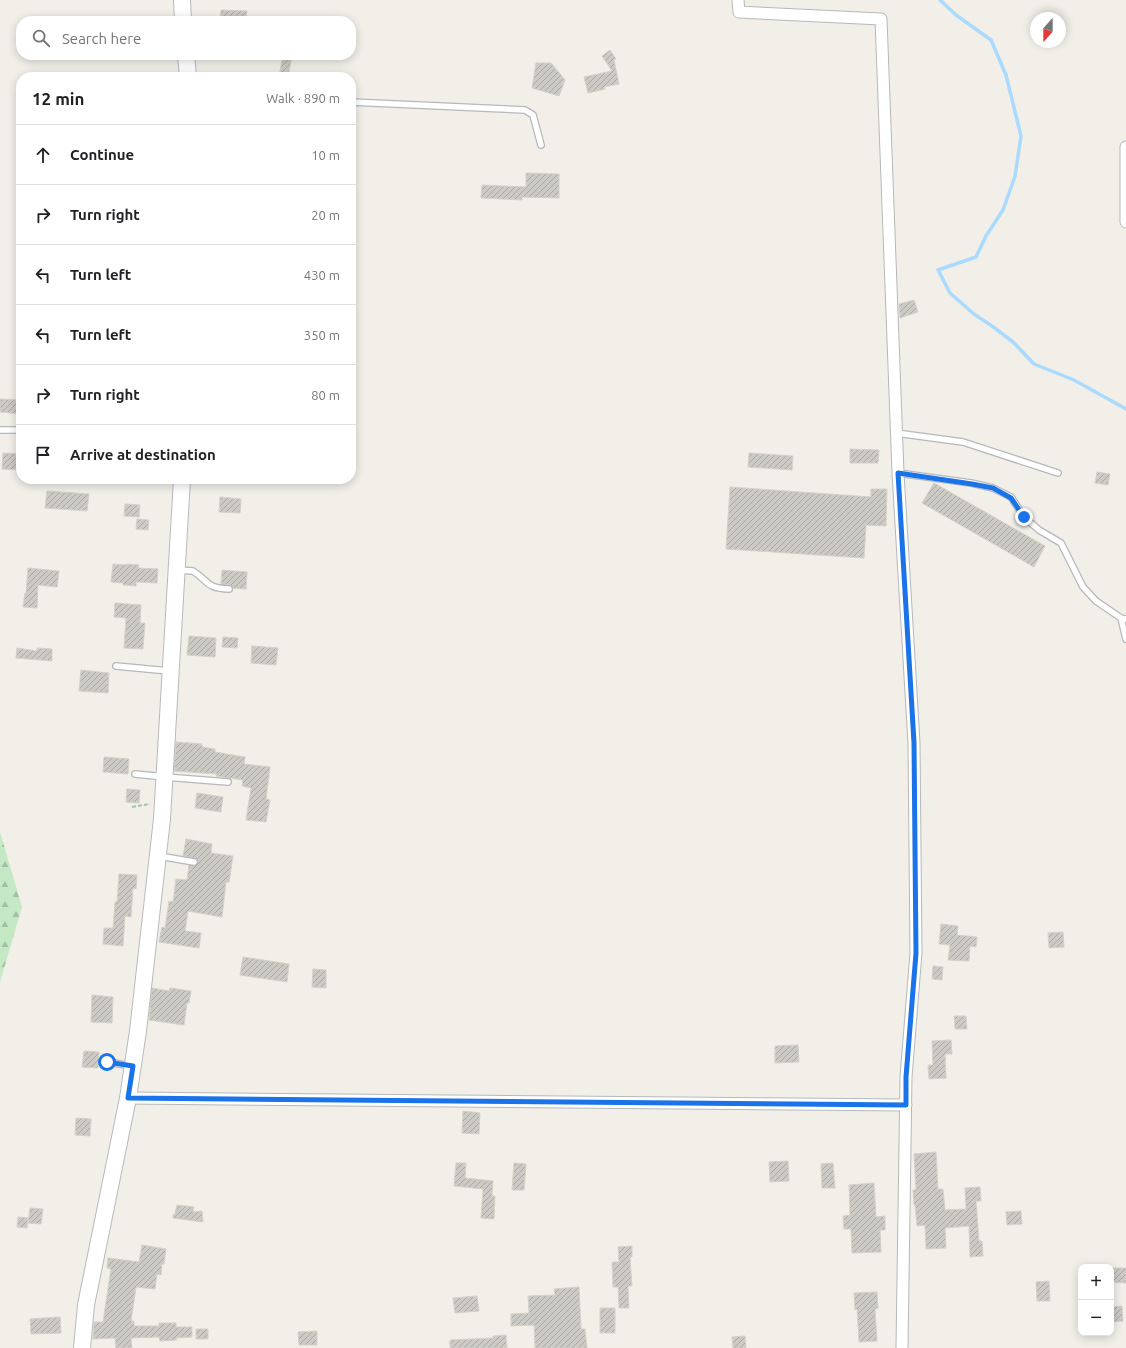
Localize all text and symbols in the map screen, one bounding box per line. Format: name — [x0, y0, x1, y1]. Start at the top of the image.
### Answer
north arrow — [1030, 12, 1066, 48]
search box — [16, 16, 356, 60]
icon: search — [30, 27, 52, 49]
text: Search here — [62, 30, 141, 47]
text: 12 min — [32, 89, 85, 108]
text: Walk · 890 m — [266, 91, 340, 105]
icon: ahead — [32, 144, 54, 166]
text: Continue — [70, 146, 134, 163]
text: 10 m — [311, 148, 340, 162]
icon: right — [32, 204, 54, 226]
text: Turn right — [70, 206, 140, 223]
text: 20 m — [311, 208, 340, 222]
icon: left — [32, 264, 54, 286]
text: Turn left — [70, 266, 131, 283]
text: 430 m — [304, 268, 340, 282]
icon: left — [32, 324, 54, 346]
text: Turn left — [70, 326, 131, 343]
text: 350 m — [304, 328, 340, 342]
icon: right — [32, 384, 54, 406]
text: Turn right — [70, 386, 140, 403]
text: 80 m — [311, 388, 340, 402]
icon: arrive — [32, 444, 54, 466]
text: Arrive at destination — [70, 446, 216, 463]
route end — [1015, 508, 1033, 526]
route start — [98, 1053, 116, 1071]
map controls — [1078, 1264, 1114, 1336]
button: + — [1078, 1264, 1114, 1300]
button: − — [1078, 1300, 1114, 1336]

